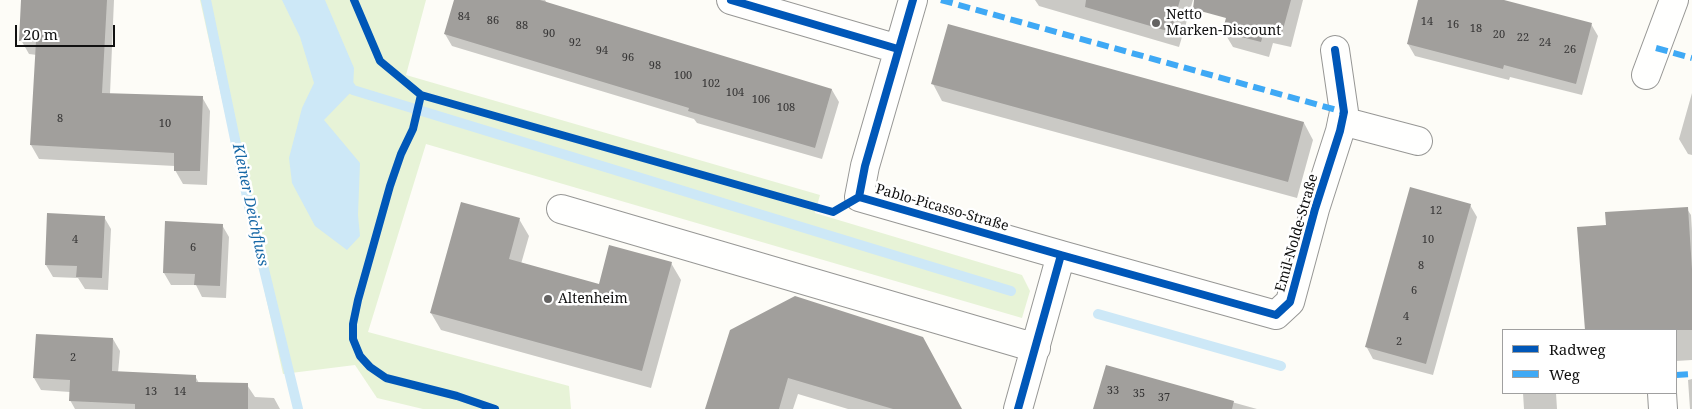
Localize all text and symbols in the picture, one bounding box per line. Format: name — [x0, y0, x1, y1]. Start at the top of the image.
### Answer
place label: Netto Marken-Discount — [1166, 7, 1281, 40]
house number: 84 — [458, 10, 470, 24]
house number: 86 — [487, 14, 499, 28]
scale bar — [18, 15, 118, 47]
house number: 14 — [1421, 15, 1433, 29]
marker: Netto Marken-Discount — [1150, 17, 1162, 29]
house number: 16 — [1447, 18, 1459, 32]
house number: 88 — [516, 19, 528, 33]
house number: 18 — [1470, 22, 1482, 36]
text: 20 m — [23, 24, 58, 44]
house number: 90 — [543, 27, 555, 41]
house number: 20 — [1493, 28, 1505, 42]
house number: 22 — [1517, 31, 1529, 45]
house number: 92 — [569, 36, 581, 50]
house number: 24 — [1539, 36, 1551, 50]
house number: 26 — [1564, 43, 1576, 57]
house number: 94 — [596, 44, 608, 58]
house number: 96 — [622, 51, 634, 65]
house number: 98 — [649, 59, 661, 73]
house number: 100 — [674, 69, 692, 83]
house number: 102 — [702, 77, 720, 91]
house number: 104 — [726, 86, 744, 100]
house number: 106 — [752, 93, 770, 107]
house number: 108 — [777, 101, 795, 115]
house number: 8 — [57, 112, 63, 126]
house number: 10 — [159, 117, 171, 131]
water label: Kleiner Deichfluss — [228, 142, 272, 268]
street label: Emil-Nolde-Straße — [1272, 172, 1322, 294]
street label: Pablo-Picasso-Straße — [873, 181, 1011, 235]
house number: 12 — [1430, 204, 1442, 218]
house number: 4 — [72, 233, 78, 247]
house number: 10 — [1422, 233, 1434, 247]
house number: 6 — [190, 241, 196, 255]
house number: 8 — [1418, 259, 1424, 273]
house number: 6 — [1411, 284, 1417, 298]
place label: Altenheim — [558, 291, 628, 307]
marker: Altenheim — [542, 293, 554, 305]
house number: 4 — [1403, 310, 1409, 324]
legend — [1502, 329, 1677, 394]
house number: 2 — [1396, 335, 1402, 349]
text: Radweg — [1549, 339, 1606, 359]
house number: 2 — [70, 351, 76, 365]
text: Weg — [1549, 364, 1580, 384]
house number: 33 — [1107, 384, 1119, 398]
house number: 13 — [145, 385, 157, 399]
house number: 14 — [174, 385, 186, 399]
house number: 35 — [1133, 387, 1145, 401]
house number: 37 — [1158, 391, 1170, 405]

